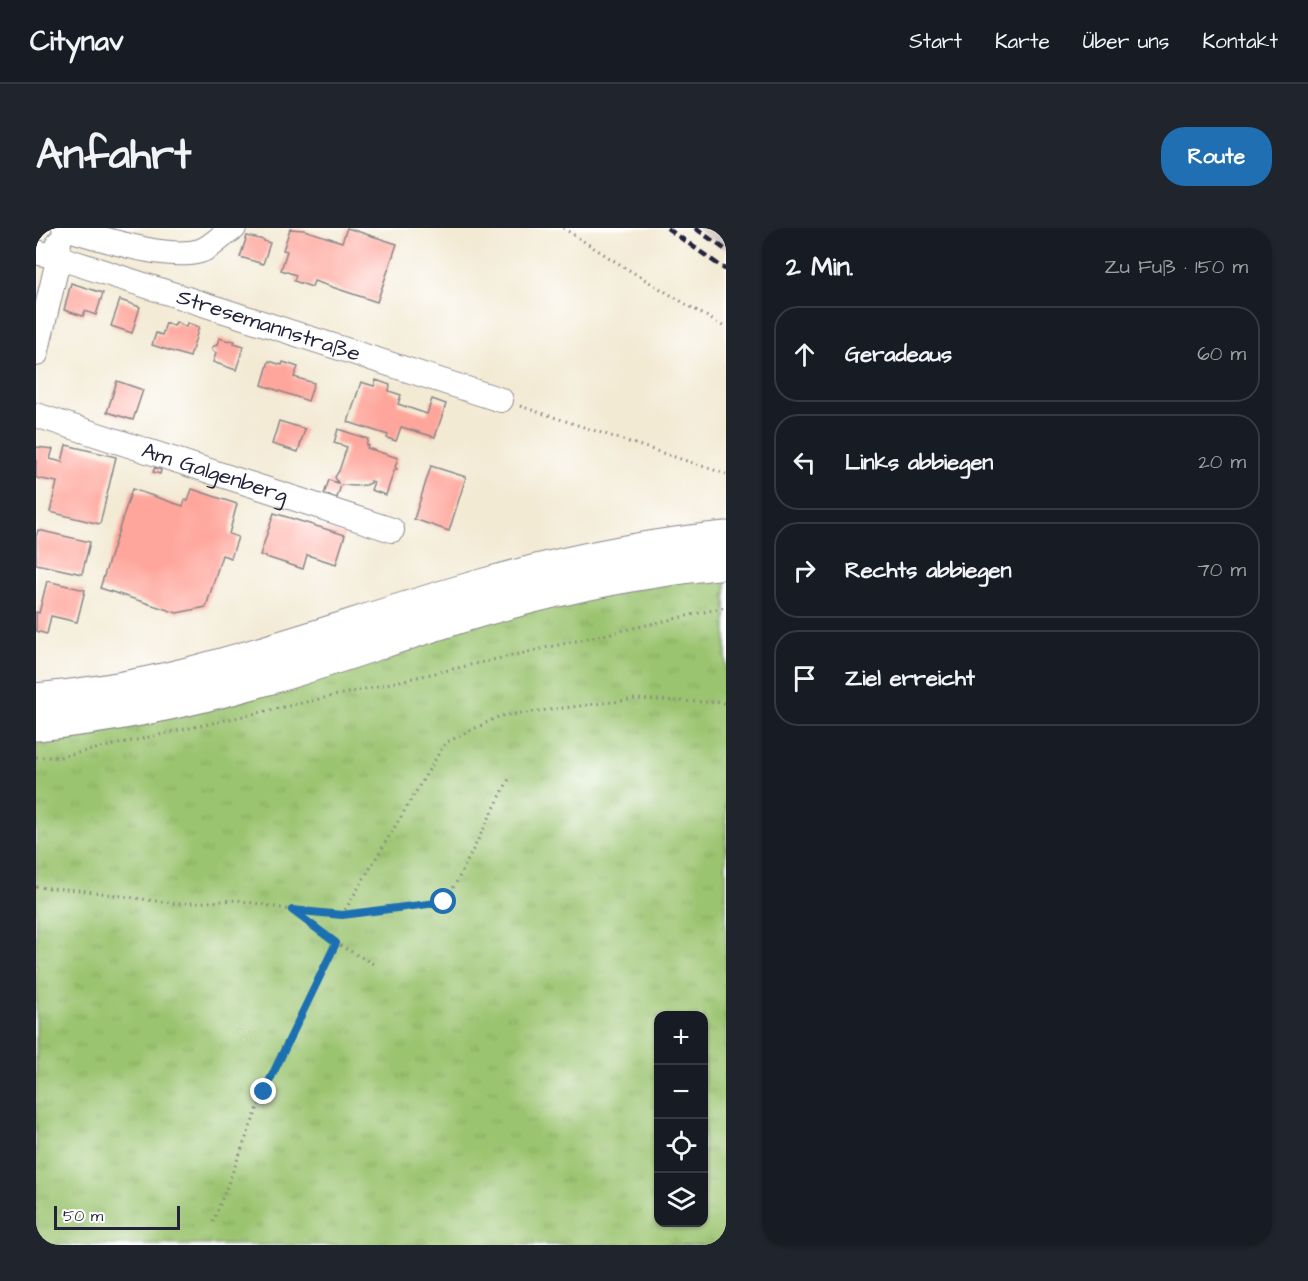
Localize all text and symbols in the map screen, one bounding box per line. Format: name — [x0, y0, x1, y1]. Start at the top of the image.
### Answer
text: Citynav — [30, 22, 124, 61]
text: Start — [909, 27, 962, 56]
text: Karte — [995, 27, 1050, 56]
text: Über uns — [1083, 27, 1169, 56]
text: Kontakt — [1202, 27, 1278, 56]
text: Anfahrt — [36, 127, 191, 185]
button: Route — [1161, 127, 1272, 186]
text: 2 Min. — [786, 249, 853, 285]
text: Zu Fuß · 150 m — [1104, 253, 1248, 281]
street label: Stresemannstraße — [173, 281, 365, 369]
icon: ahead — [788, 338, 821, 371]
text: Geradeaus — [845, 339, 952, 370]
text: 60 m — [1197, 340, 1246, 368]
street label: Am Galgenberg — [138, 435, 292, 512]
icon: left — [788, 446, 821, 479]
text: Links abbiegen — [845, 447, 993, 478]
text: 20 m — [1198, 448, 1246, 476]
icon: right — [788, 554, 821, 587]
text: Rechts abbiegen — [845, 555, 1012, 586]
text: 70 m — [1198, 556, 1246, 584]
icon: arrive — [788, 662, 821, 695]
text: Ziel erreicht — [845, 663, 975, 694]
route start — [430, 888, 456, 914]
map controls — [654, 1011, 708, 1227]
button: + — [654, 1011, 708, 1065]
button: − — [654, 1065, 708, 1119]
route end — [250, 1078, 276, 1104]
button: locate — [654, 1119, 708, 1173]
button: layers — [654, 1173, 708, 1227]
scale bar — [54, 1203, 180, 1230]
text: 50 m — [63, 1205, 103, 1227]

